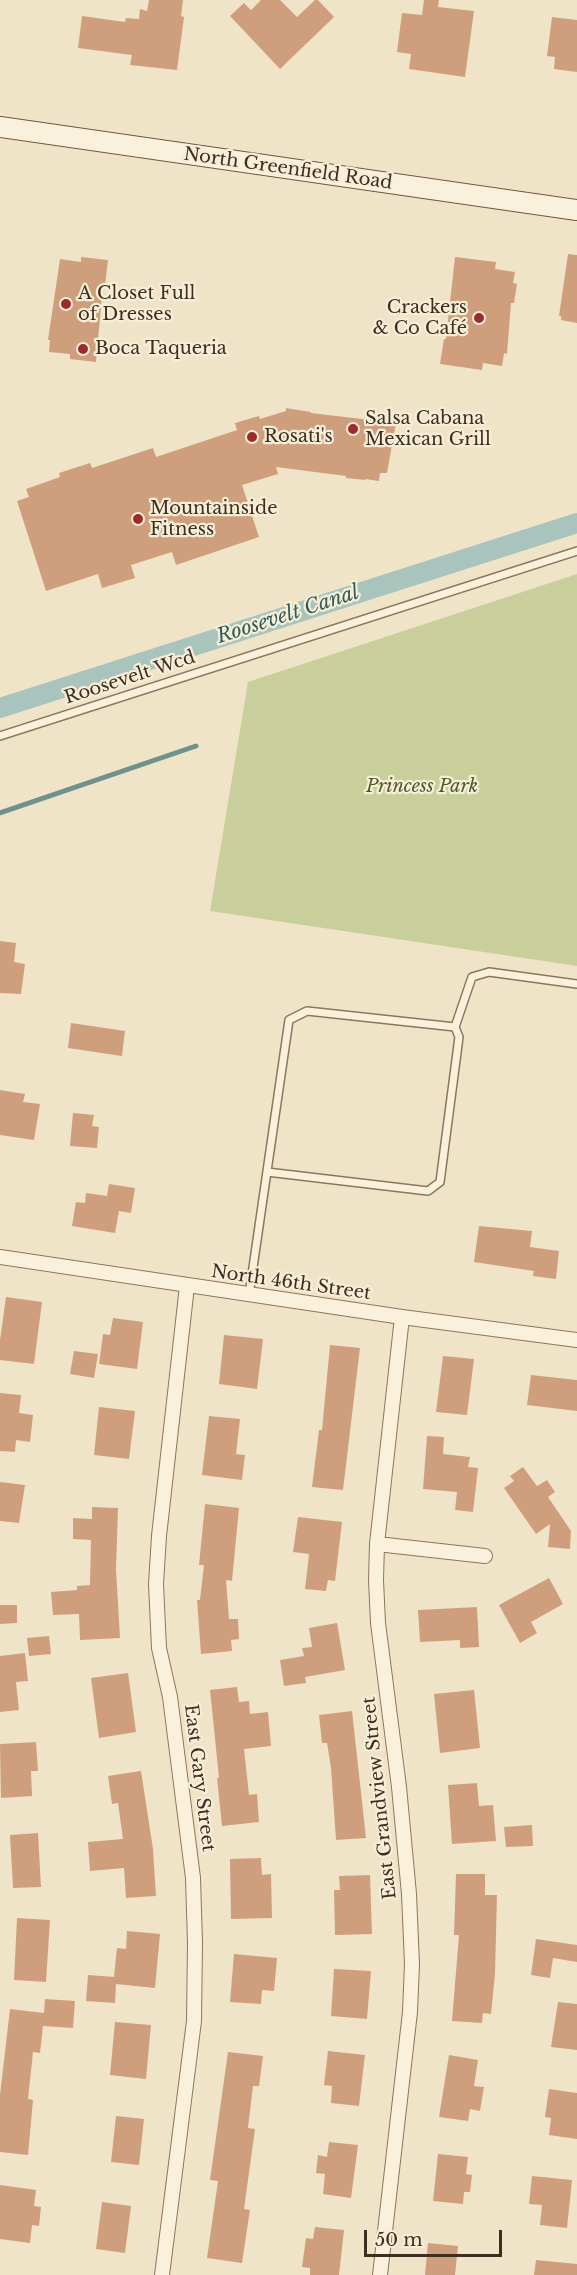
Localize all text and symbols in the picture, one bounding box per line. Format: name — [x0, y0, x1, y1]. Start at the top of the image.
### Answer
street label: North Greenfield Road — [182, 144, 394, 194]
place label: A Closet Full of Dresses — [78, 283, 195, 326]
marker: A Closet Full of Dresses — [59, 297, 73, 311]
place label: Crackers & Co Café — [373, 297, 467, 340]
marker: Crackers & Co Café — [472, 311, 486, 325]
place label: Boca Taqueria — [95, 338, 227, 360]
marker: Boca Taqueria — [76, 342, 90, 356]
place label: Salsa Cabana Mexican Grill — [365, 408, 491, 450]
marker: Salsa Cabana Mexican Grill — [346, 422, 360, 436]
place label: Rosati's — [264, 426, 333, 448]
marker: Rosati's — [245, 430, 259, 444]
place label: Mountainside Fitness — [150, 498, 277, 540]
marker: Mountainside Fitness — [131, 512, 145, 526]
water label: Roosevelt Canal — [214, 581, 362, 649]
street label: Roosevelt Wcd — [62, 647, 198, 709]
park label: Princess Park — [366, 776, 478, 798]
street label: North 46th Street — [210, 1261, 372, 1305]
street label: East Grandview Street — [359, 1696, 401, 1900]
street label: East Gary Street — [179, 1703, 219, 1853]
scale bar — [367, 2218, 505, 2256]
text: 50 m — [375, 2229, 423, 2251]

